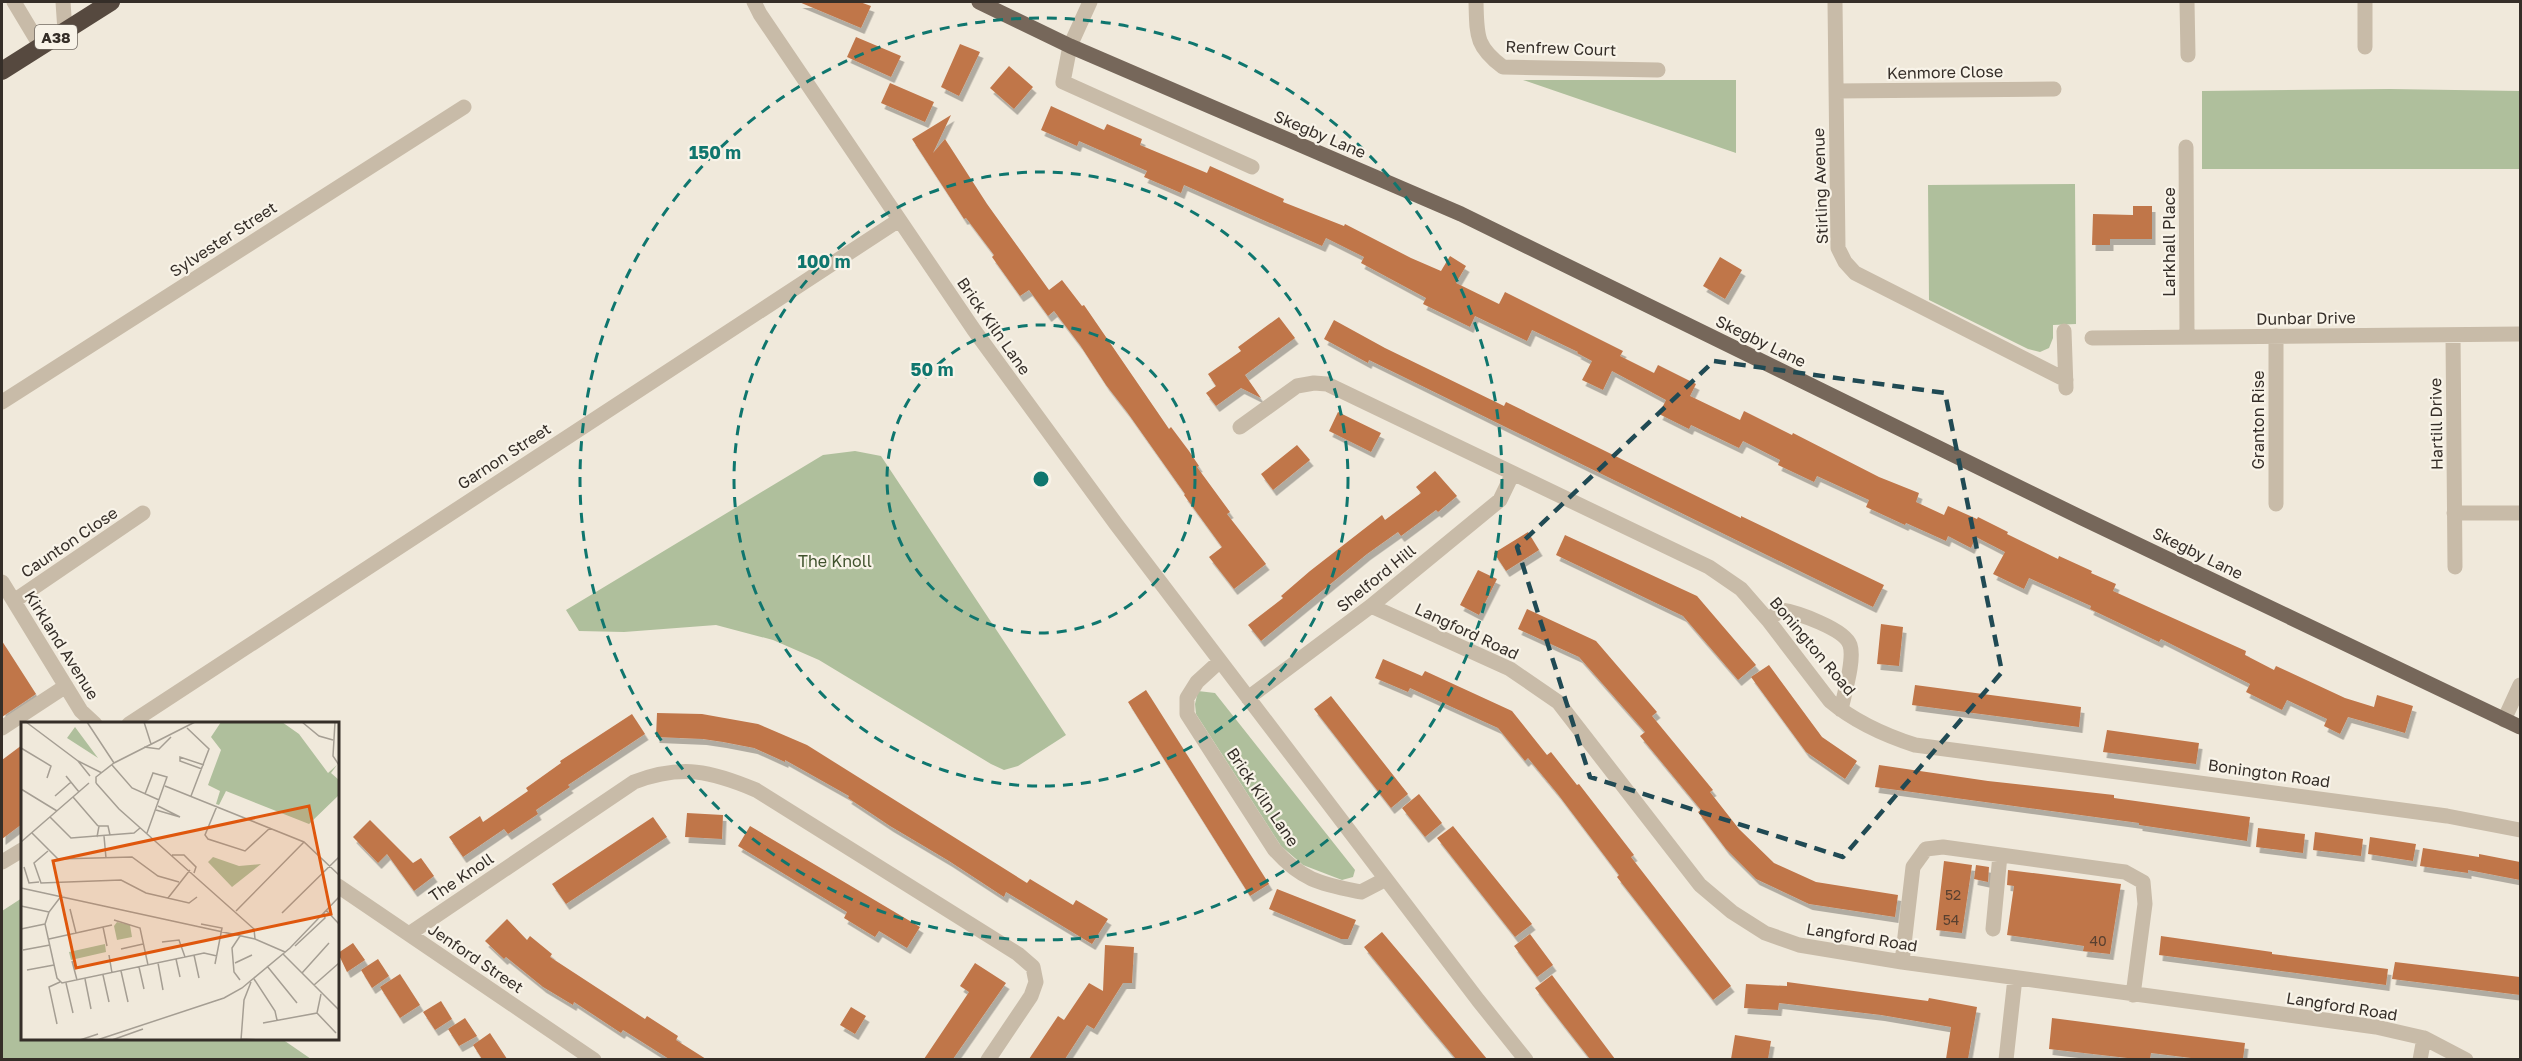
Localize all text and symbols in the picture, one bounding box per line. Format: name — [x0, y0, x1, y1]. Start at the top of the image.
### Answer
road number: A38 — [35, 25, 77, 49]
street label: Renfrew Court — [1505, 36, 1617, 60]
street label: Kenmore Close — [1887, 61, 2003, 83]
street label: Skegby Lane — [1271, 106, 1369, 162]
street label: Stirling Avenue — [1808, 127, 1832, 245]
text: 150 m — [689, 141, 741, 163]
street label: Larkhall Place — [2159, 187, 2179, 297]
street label: Sylvester Street — [166, 197, 280, 281]
text: 100 m — [798, 250, 850, 272]
street label: Brick Kiln Lane — [953, 273, 1035, 379]
street label: Dunbar Drive — [2256, 307, 2356, 329]
street label: Skegby Lane — [1713, 311, 1809, 371]
text: 50 m — [911, 358, 953, 380]
street label: Granton Rise — [2248, 371, 2268, 469]
street label: Hartill Drive — [2425, 378, 2447, 470]
street label: Garnon Street — [454, 418, 554, 494]
centre of rings — [1031, 469, 1051, 489]
street label: Caunton Close — [17, 502, 121, 582]
street label: Skegby Lane — [2150, 523, 2246, 583]
street label: Shelford Hill — [1332, 540, 1420, 616]
park label: The Knoll — [798, 551, 872, 571]
street label: Kirkland Avenue — [20, 587, 104, 703]
street label: Bonington Road — [1766, 592, 1860, 700]
street label: Langford Road — [1412, 598, 1522, 664]
inset map — [21, 722, 339, 1040]
street label: Brick Kiln Lane — [1223, 744, 1303, 850]
street label: Bonington Road — [2207, 755, 2331, 791]
street label: The Knoll — [425, 848, 497, 906]
house number: 52 — [1945, 886, 1961, 903]
house number: 54 — [1943, 911, 1959, 928]
street label: Langford Road — [1805, 918, 1919, 956]
street label: Jenford Street — [425, 919, 527, 997]
house number: 40 — [2089, 932, 2107, 949]
street label: Langford Road — [2285, 987, 2399, 1025]

